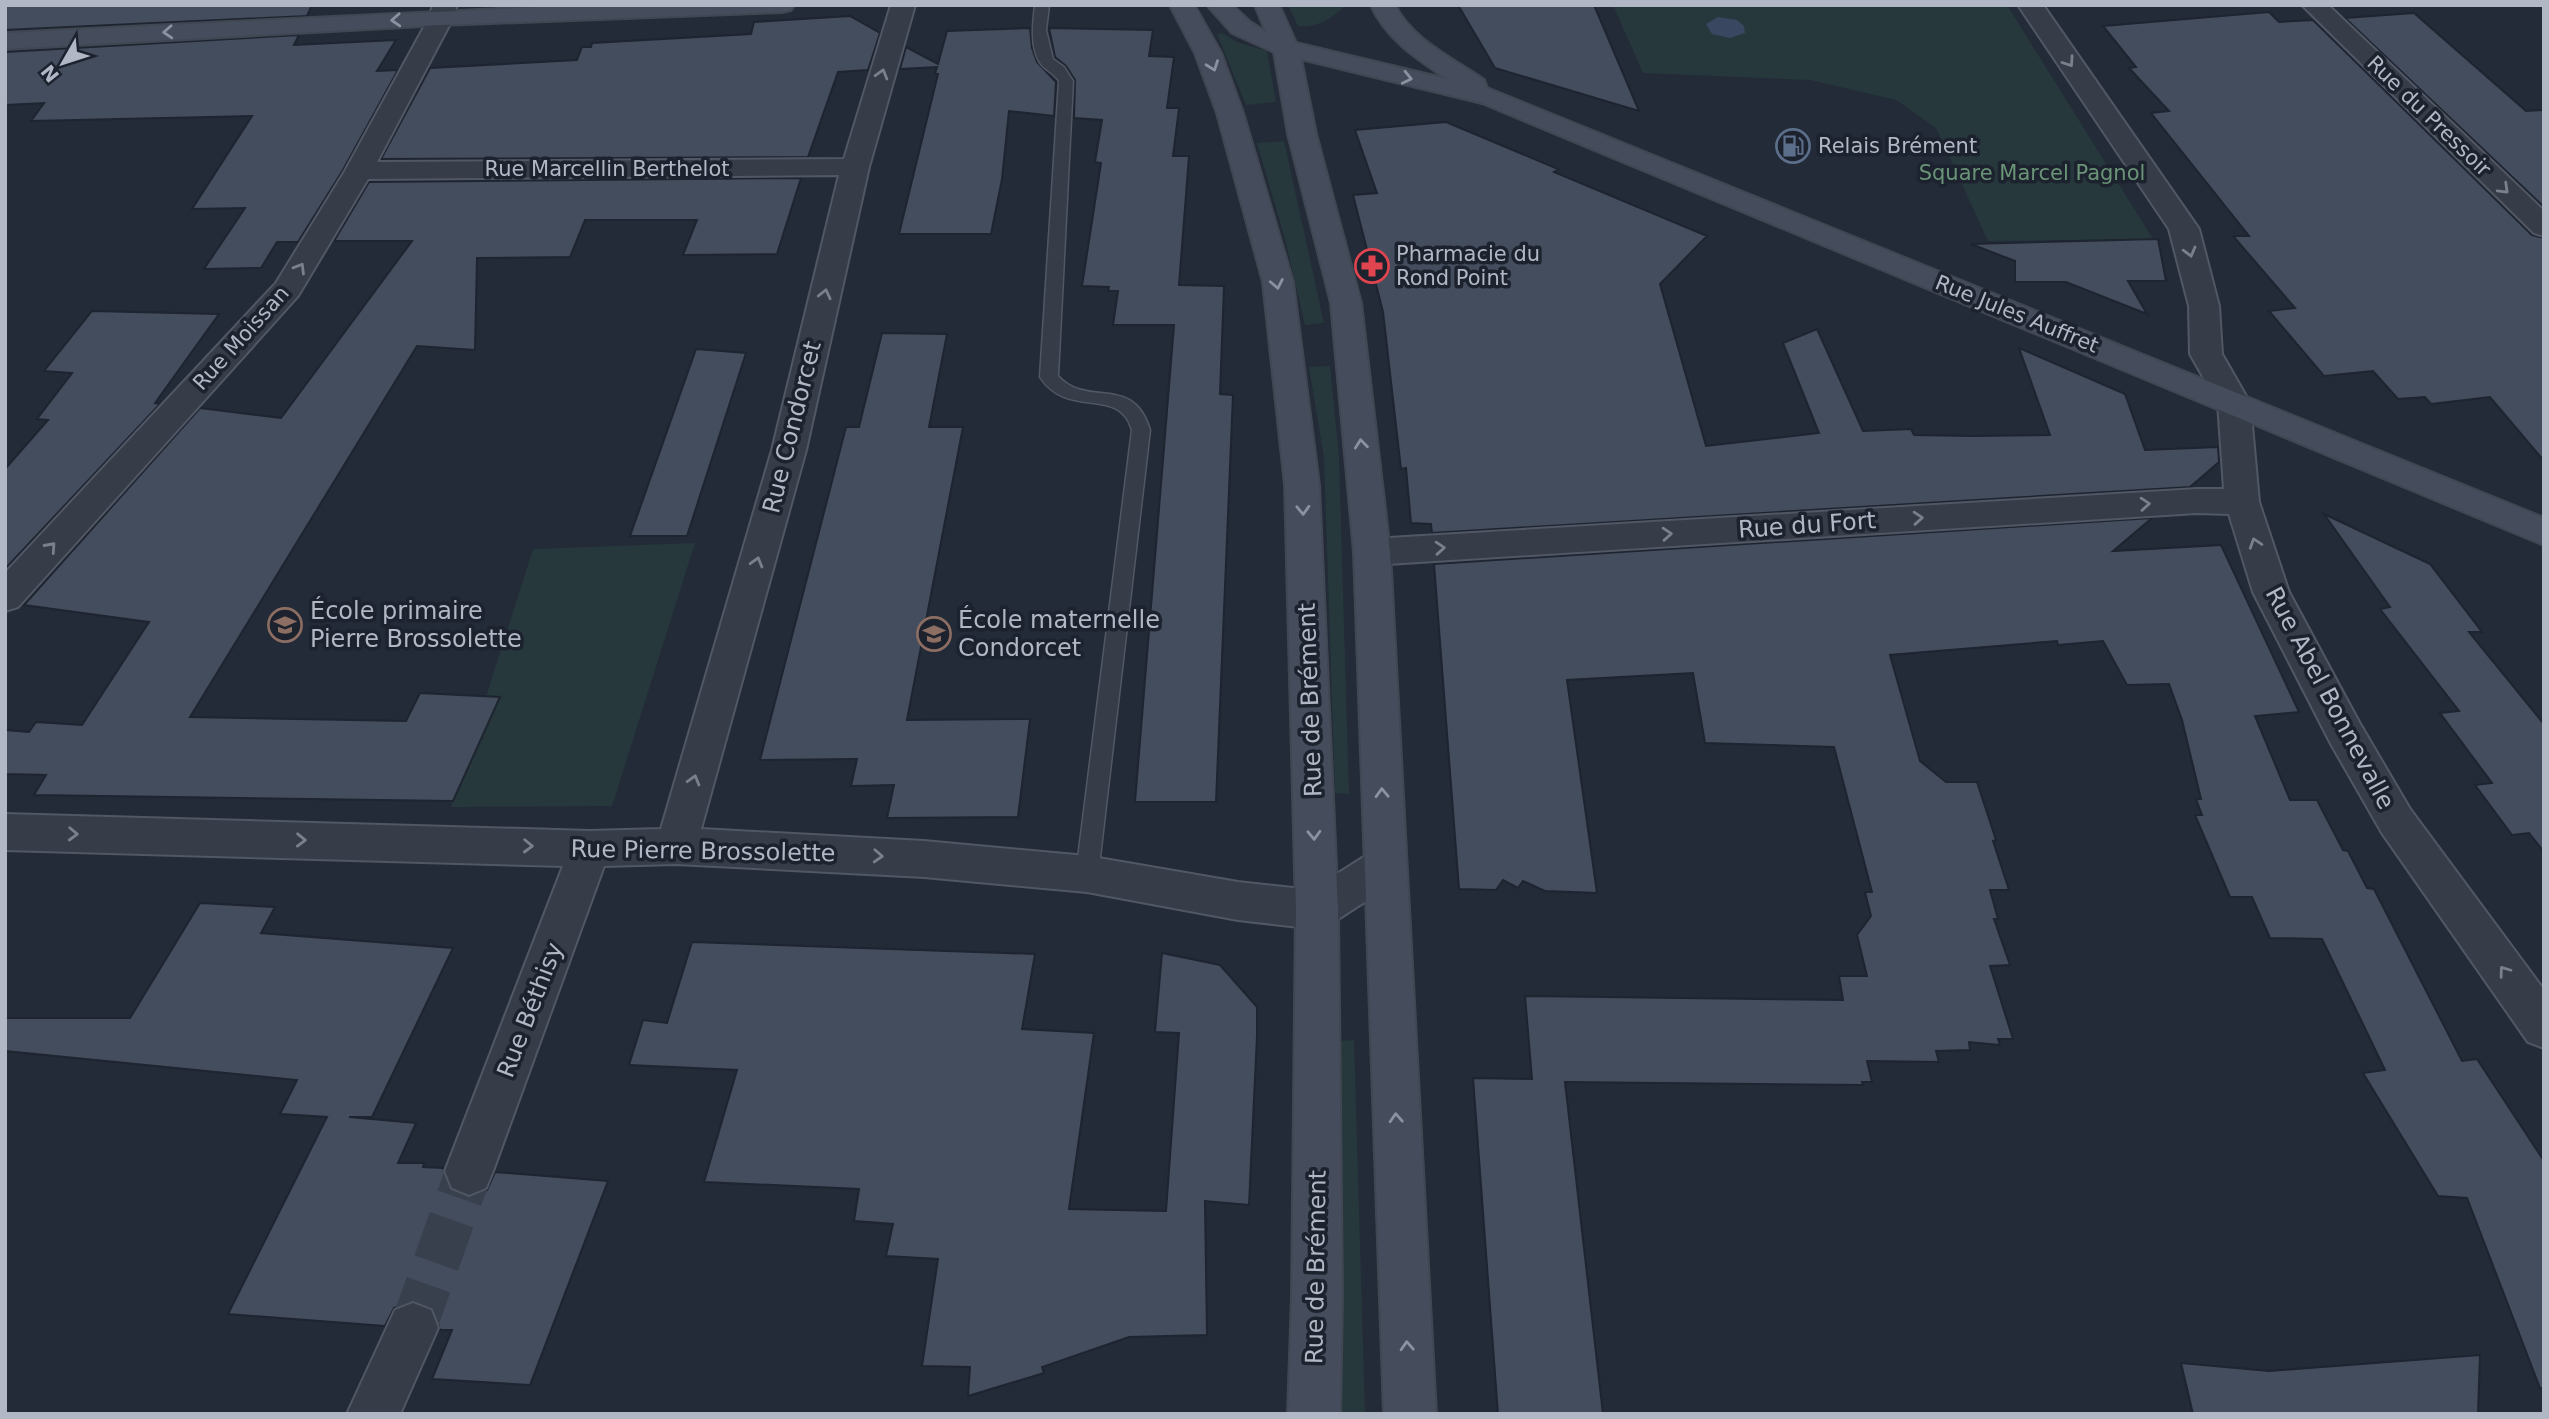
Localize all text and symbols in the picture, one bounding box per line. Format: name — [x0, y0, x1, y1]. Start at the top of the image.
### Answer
one-way arrow — [390, 13, 401, 28]
one-way arrow — [163, 25, 174, 40]
north arrow — [28, 28, 98, 98]
street label: Rue du Pressoir — [2362, 51, 2496, 181]
one-way arrow — [2061, 54, 2074, 67]
one-way arrow — [1205, 59, 1219, 71]
text: N — [36, 61, 63, 87]
one-way arrow — [874, 68, 889, 80]
one-way arrow — [1401, 69, 1413, 84]
fuel station icon: Relais Brément — [1774, 127, 1812, 165]
place label: Relais Brément — [1818, 134, 1977, 158]
street label: Rue Marcellin Berthelot — [484, 157, 730, 181]
park label: Square Marcel Pagnol — [1919, 161, 2145, 185]
one-way arrow — [2496, 180, 2509, 193]
place label: Pharmacie du Rond Point — [1396, 242, 1540, 290]
one-way arrow — [2182, 246, 2196, 258]
pharmacy icon: Pharmacie du Rond Point — [1353, 247, 1391, 285]
one-way arrow — [292, 262, 305, 275]
street label: Rue Jules Auffret — [1932, 270, 2102, 358]
one-way arrow — [1269, 278, 1284, 290]
street label: Rue Moissan — [188, 281, 294, 395]
one-way arrow — [817, 288, 831, 300]
street label: Rue Condorcet — [757, 338, 827, 516]
one-way arrow — [1353, 438, 1368, 450]
one-way arrow — [2140, 497, 2151, 512]
one-way arrow — [1296, 505, 1311, 516]
street label: Rue du Fort — [1737, 506, 1877, 544]
one-way arrow — [1913, 511, 1924, 526]
one-way arrow — [1662, 527, 1673, 542]
one-way arrow — [2249, 538, 2264, 550]
one-way arrow — [1435, 541, 1446, 556]
one-way arrow — [43, 542, 56, 555]
one-way arrow — [748, 556, 763, 568]
street label: Rue Abel Bonnevalle — [2260, 582, 2400, 814]
place label: École primaire Pierre Brossolette — [310, 596, 522, 653]
street label: Rue de Brément — [1293, 602, 1327, 798]
place label: École maternelle Condorcet — [958, 605, 1160, 662]
school or university icon: École primaire Pierre Brossolette — [266, 606, 304, 644]
school or university icon: École maternelle Condorcet — [915, 615, 953, 653]
one-way arrow — [686, 775, 701, 787]
one-way arrow — [1374, 787, 1389, 798]
one-way arrow — [69, 826, 79, 842]
one-way arrow — [1307, 830, 1322, 841]
one-way arrow — [296, 833, 307, 848]
street label: Rue Pierre Brossolette — [570, 835, 836, 867]
one-way arrow — [523, 839, 534, 854]
one-way arrow — [873, 849, 884, 864]
street label: Rue Béthisy — [491, 938, 569, 1082]
one-way arrow — [2500, 966, 2512, 979]
one-way arrow — [1389, 1113, 1404, 1124]
street label: Rue de Brément — [1300, 1170, 1332, 1364]
one-way arrow — [1400, 1340, 1415, 1351]

